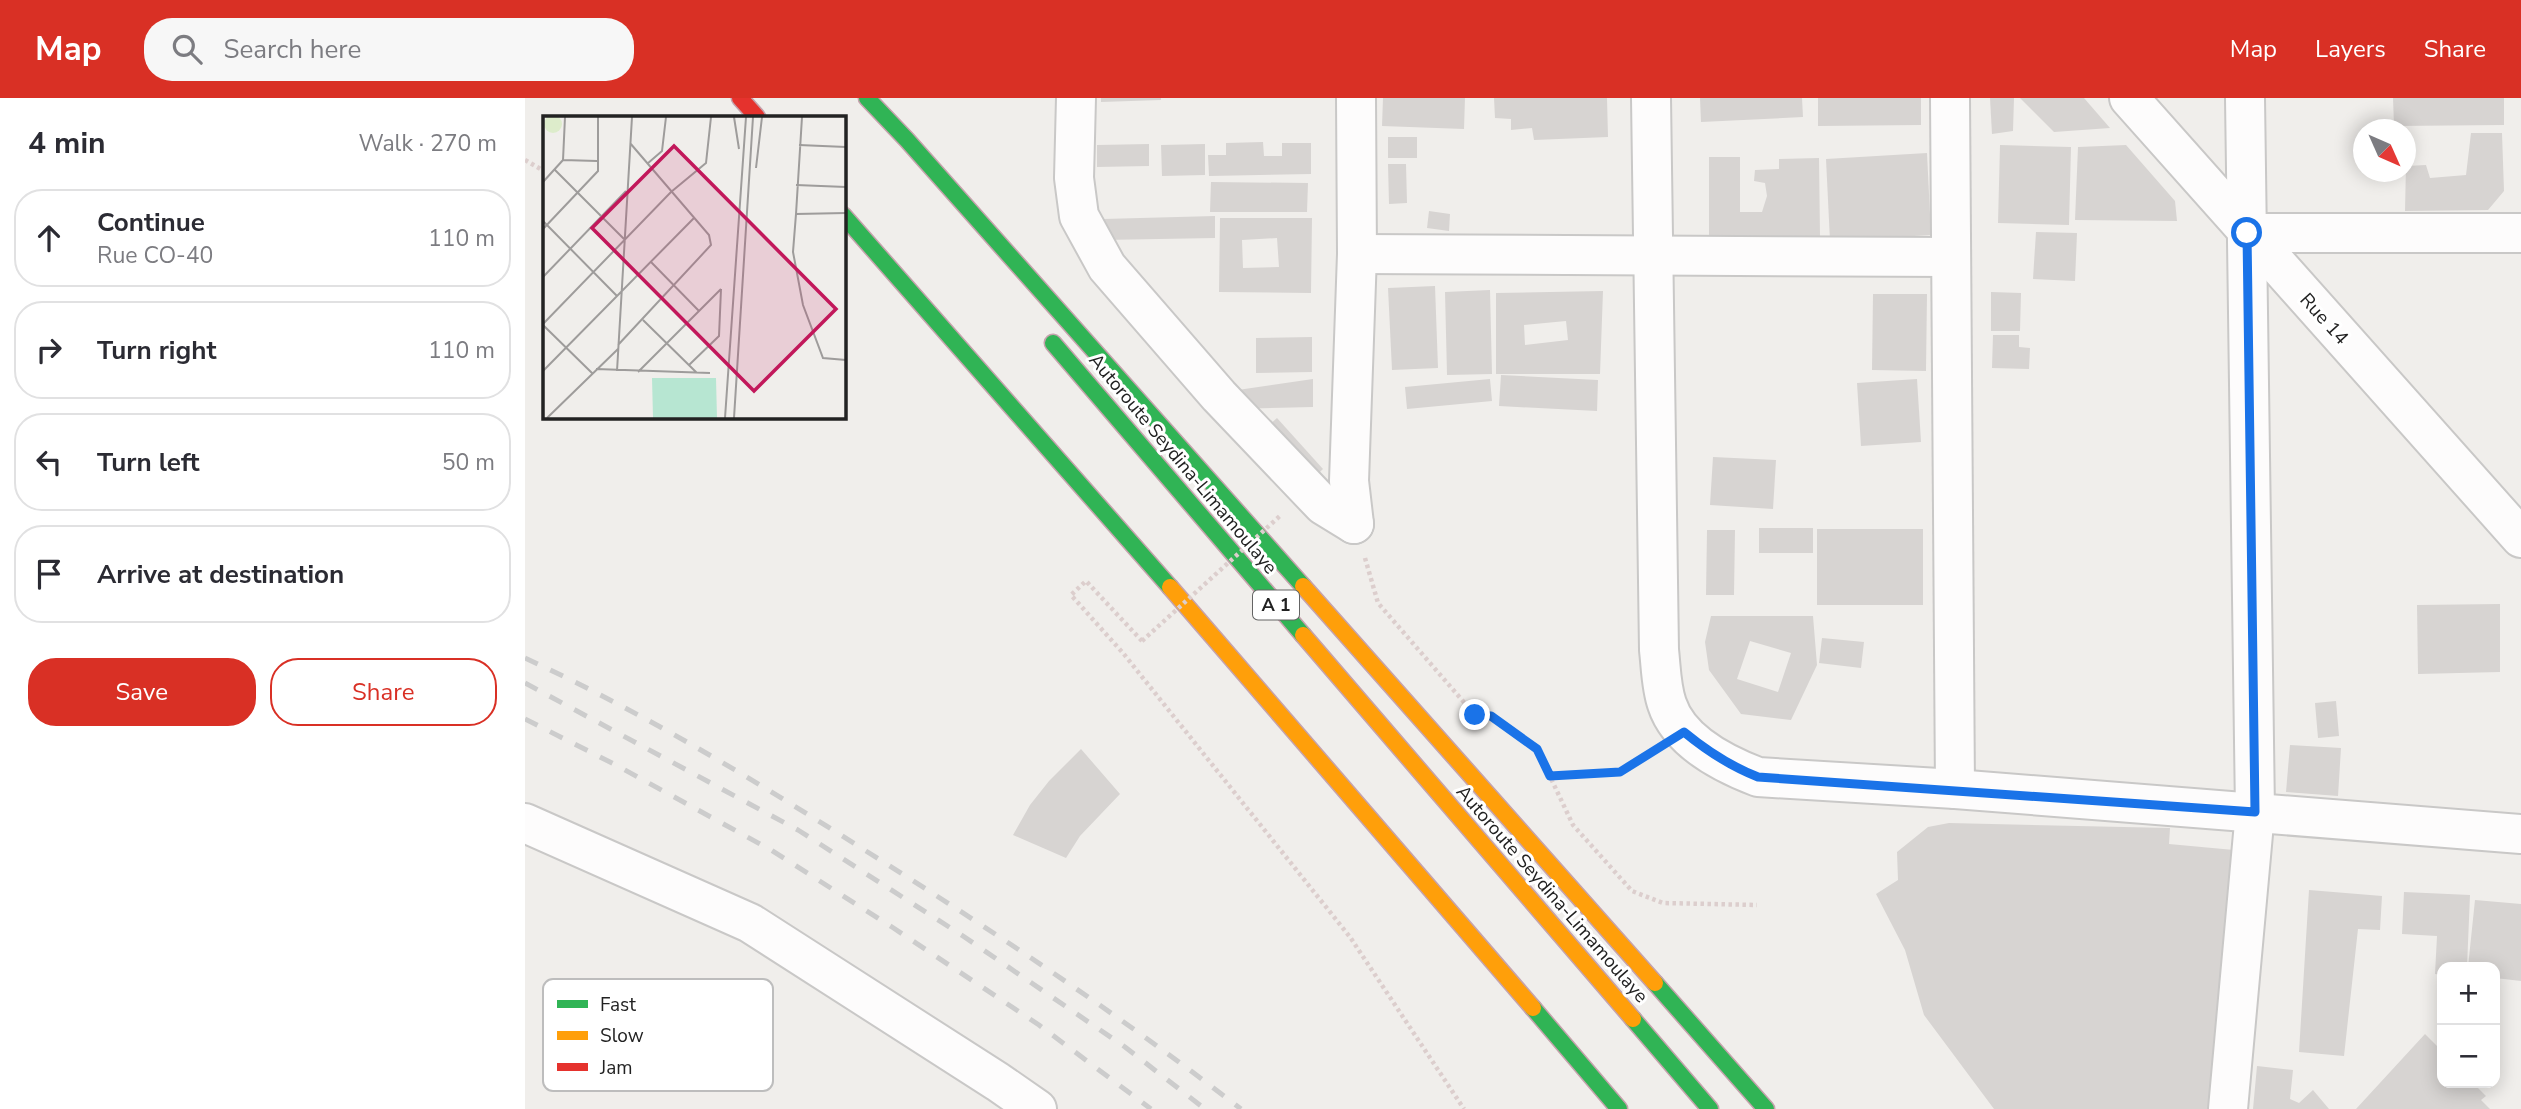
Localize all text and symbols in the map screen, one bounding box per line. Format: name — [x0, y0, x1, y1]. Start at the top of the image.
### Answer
search box — [144, 18, 634, 81]
text: Map — [35, 27, 102, 72]
icon: search — [168, 30, 206, 68]
text: Search here — [224, 32, 361, 67]
text: Map — [2230, 33, 2277, 65]
text: Layers — [2315, 33, 2386, 65]
text: Share — [2424, 33, 2486, 65]
inset map — [543, 116, 845, 418]
north arrow — [2353, 119, 2416, 182]
text: 4 min — [28, 123, 106, 164]
text: Walk · 270 m — [358, 128, 497, 159]
text: Continue — [97, 205, 205, 240]
route start — [2231, 217, 2262, 248]
icon: ahead — [30, 219, 68, 257]
text: 110 m — [428, 223, 495, 254]
text: Rue CO-40 — [97, 240, 213, 271]
street label: Rue 14 — [2294, 288, 2354, 350]
icon: right — [30, 331, 68, 369]
text: Turn right — [97, 333, 216, 368]
text: 110 m — [428, 335, 495, 366]
street label: Autoroute Seydina-Limamoulaye — [1083, 348, 1283, 580]
icon: left — [30, 443, 68, 481]
text: Turn left — [97, 445, 200, 480]
text: 50 m — [442, 447, 495, 478]
icon: arrive — [30, 555, 68, 593]
text: Arrive at destination — [97, 557, 344, 592]
road number: A 1 — [1253, 590, 1299, 620]
button: Save — [28, 658, 256, 726]
button: Share — [270, 658, 497, 726]
route end — [1459, 699, 1490, 730]
street label: Autoroute Seydina-Limamoulaye — [1450, 780, 1654, 1008]
map controls — [2437, 962, 2500, 1088]
button: + — [2437, 962, 2500, 1025]
legend — [543, 979, 773, 1091]
text: Fast — [600, 992, 636, 1018]
text: Slow — [600, 1023, 644, 1049]
button: − — [2437, 1025, 2500, 1088]
text: Jam — [599, 1055, 633, 1081]

